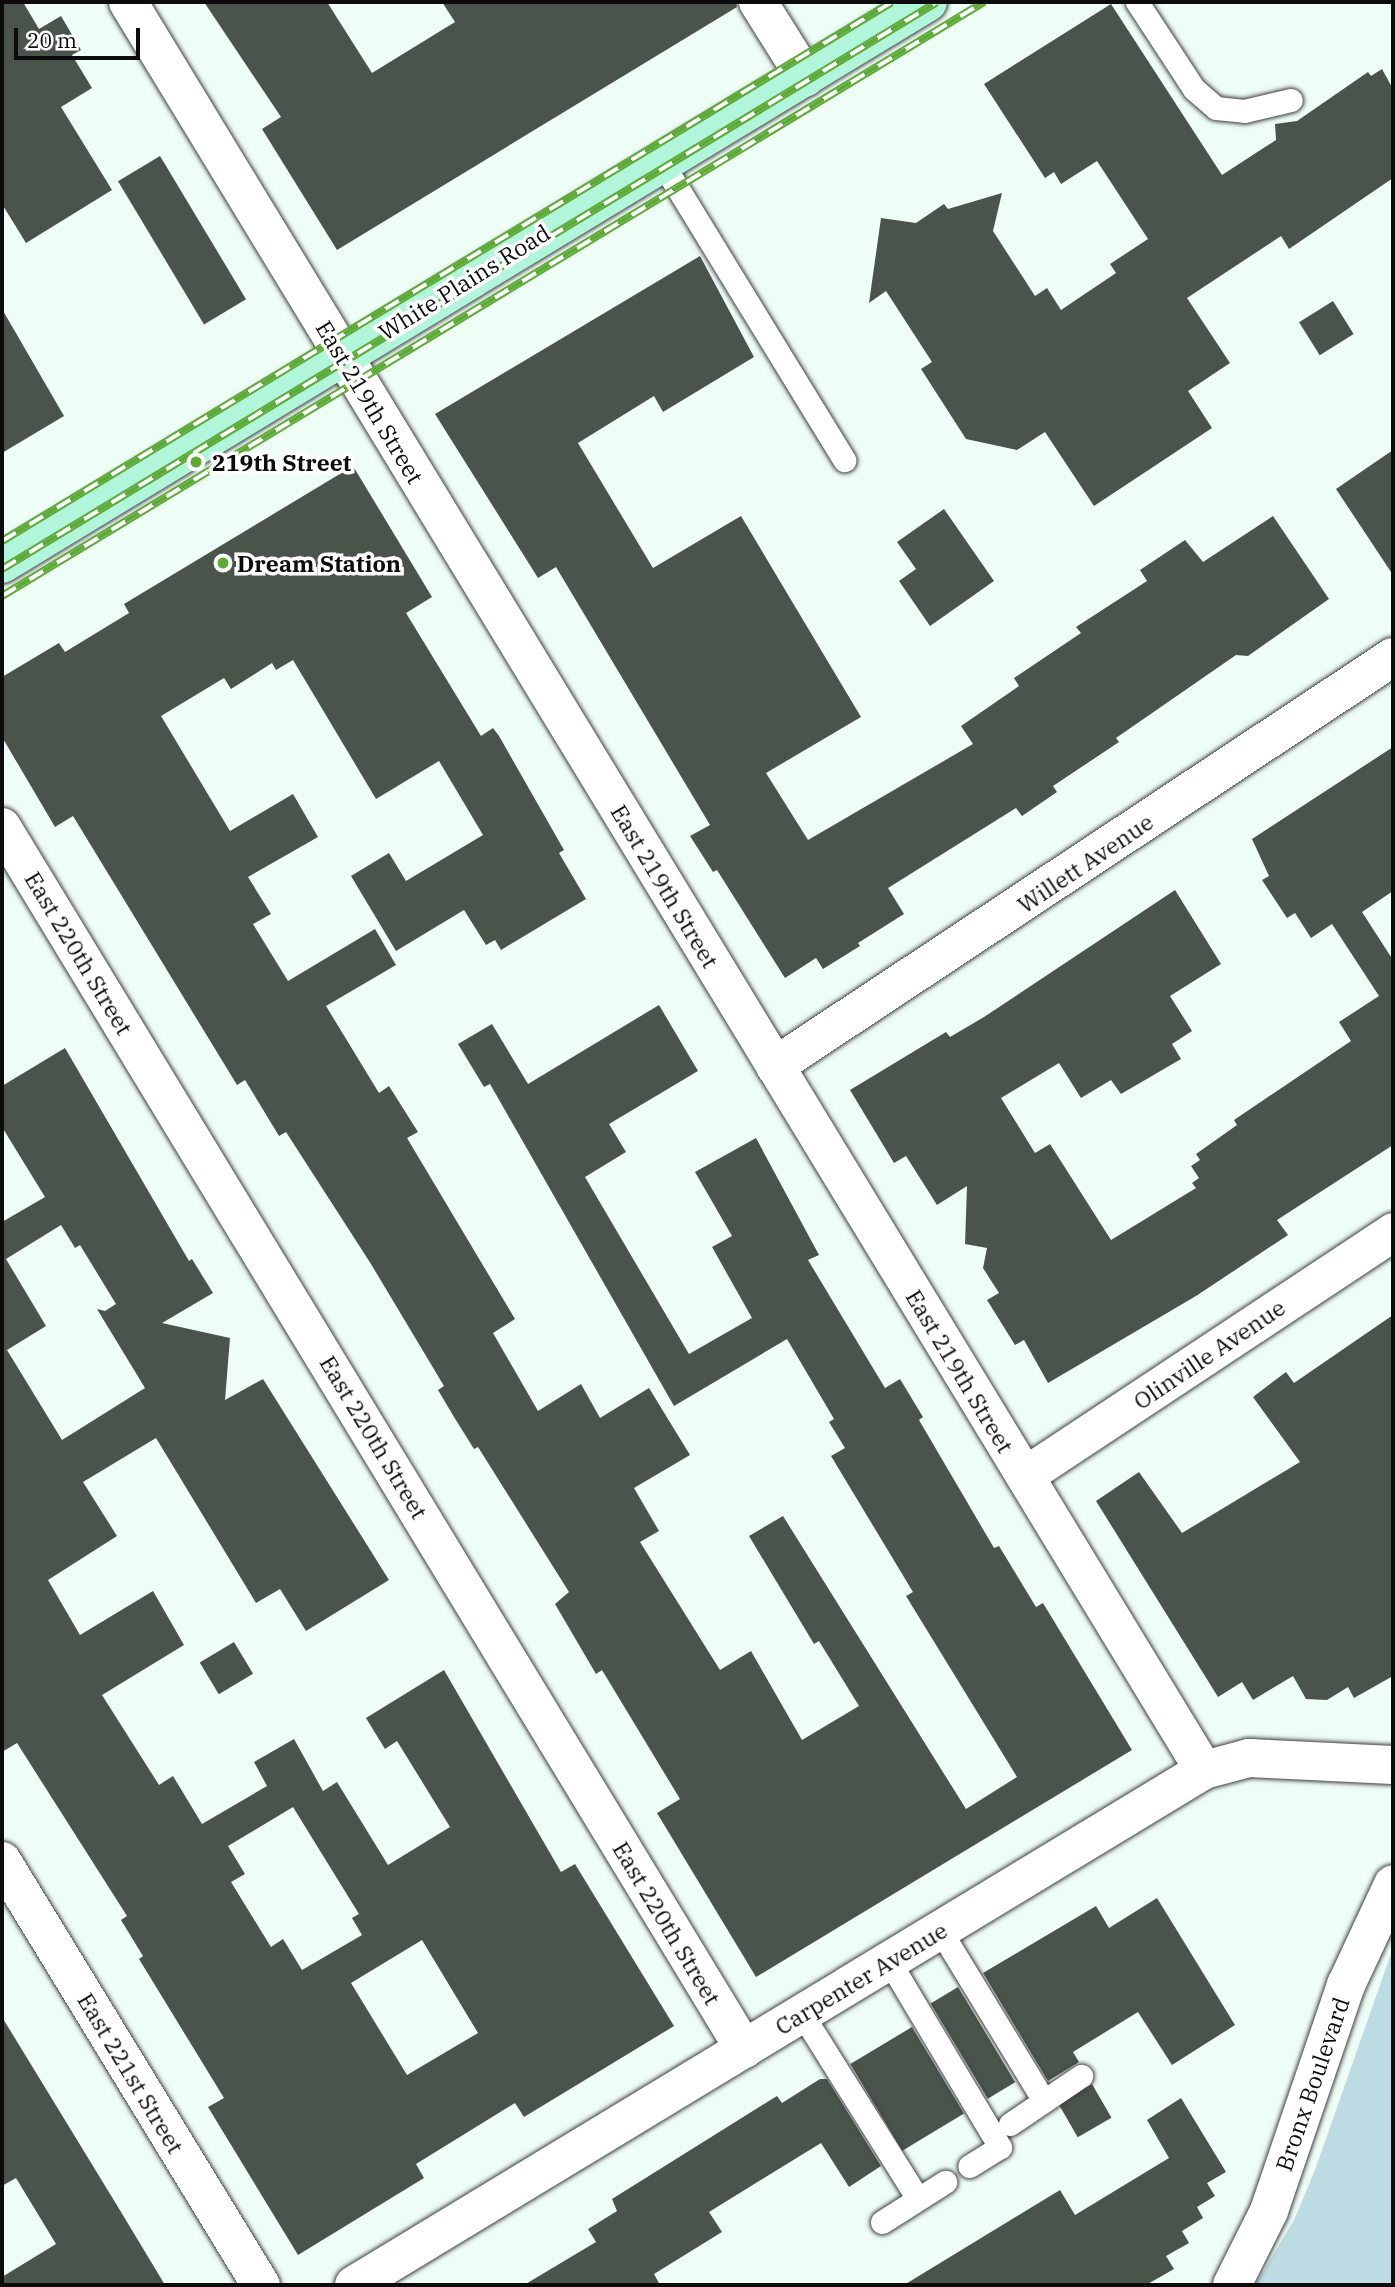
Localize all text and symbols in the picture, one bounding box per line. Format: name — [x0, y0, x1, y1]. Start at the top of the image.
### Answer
scale bar — [18, 14, 144, 58]
text: 20 m — [27, 26, 77, 54]
street label: White Plains Road — [373, 218, 555, 346]
street label: East 219th Street — [310, 315, 430, 489]
place label: 219th Street — [212, 448, 351, 476]
marker: 219th Street — [186, 452, 206, 472]
place label: Dream Station — [237, 549, 401, 577]
marker: Dream Station — [215, 555, 231, 571]
street label: East 219th Street — [605, 799, 725, 973]
street label: Willett Avenue — [1012, 808, 1158, 918]
street label: East 220th Street — [19, 866, 139, 1040]
street label: East 219th Street — [900, 1284, 1020, 1458]
street label: Olinville Avenue — [1128, 1293, 1290, 1415]
street label: East 220th Street — [314, 1350, 434, 1524]
street label: East 220th Street — [607, 1836, 727, 2010]
street label: Carpenter Avenue — [770, 1916, 952, 2040]
street label: East 221st Street — [72, 1988, 190, 2158]
street label: Bronx Boulevard — [1269, 1993, 1355, 2175]

